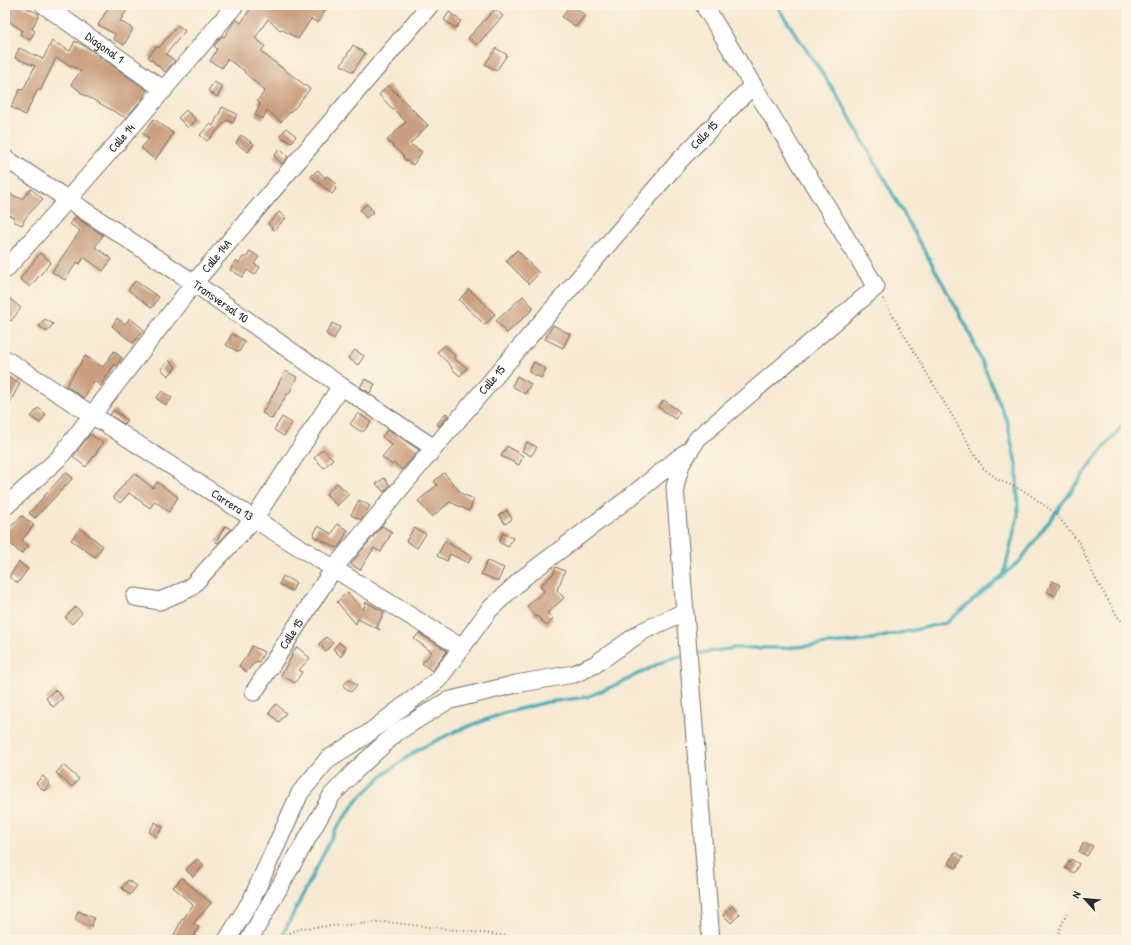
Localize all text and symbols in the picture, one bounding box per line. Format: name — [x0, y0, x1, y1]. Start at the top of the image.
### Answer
street label: Diagonal 1 — [82, 28, 127, 67]
street label: Calle 15 — [686, 117, 721, 153]
street label: Calle 14 — [104, 119, 139, 156]
street label: Calle 14A — [197, 236, 235, 276]
street label: Transversal 10 — [190, 276, 252, 327]
street label: Calle 15 — [474, 362, 509, 398]
street label: Carrera 13 — [208, 485, 257, 524]
street label: Calle 15 — [275, 615, 307, 652]
north arrow — [1065, 879, 1105, 919]
text: N — [1069, 889, 1084, 900]

